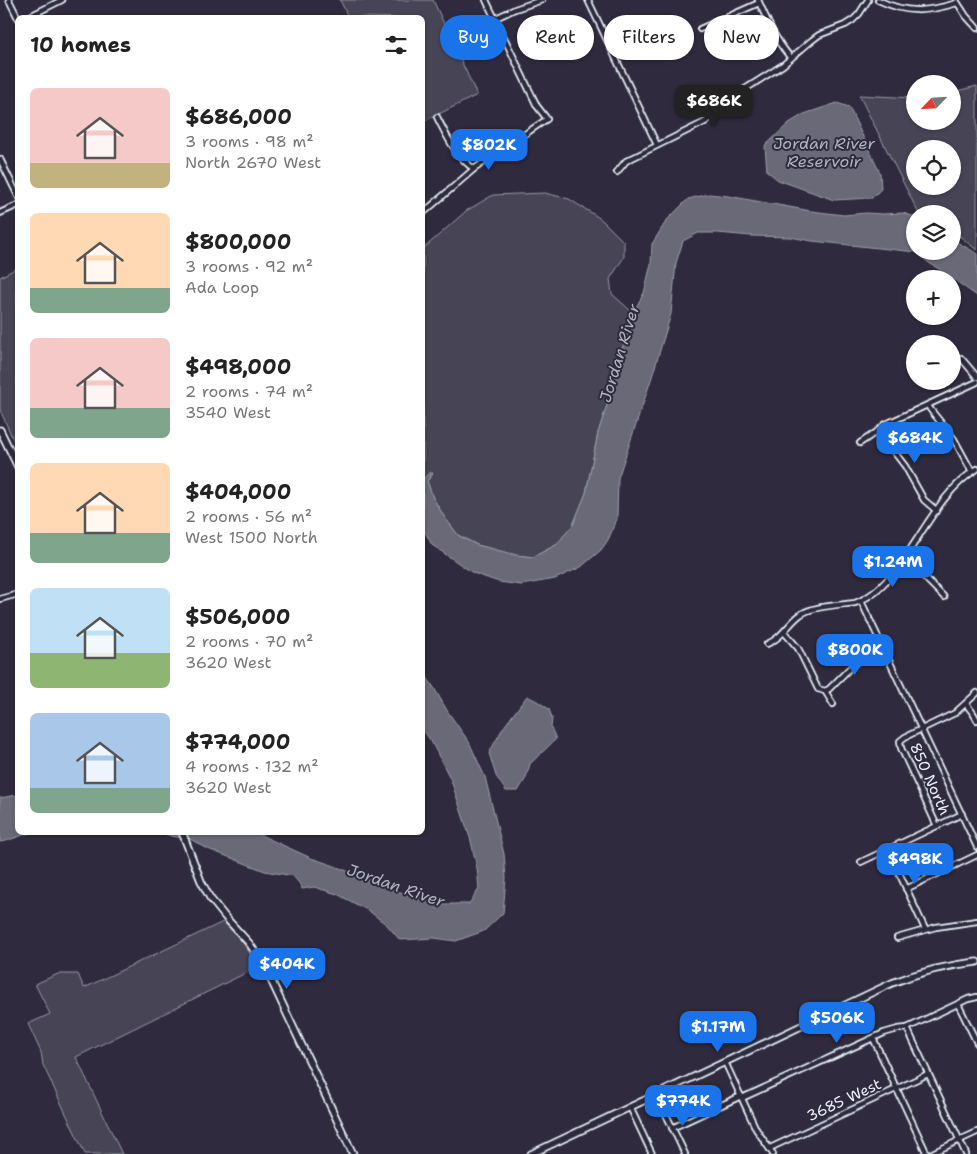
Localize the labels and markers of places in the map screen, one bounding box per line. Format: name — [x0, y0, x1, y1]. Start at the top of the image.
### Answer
pin: $686K — [679, 84, 749, 127]
pin: $802K — [454, 128, 524, 171]
pin: $684K — [880, 422, 950, 464]
pin: $1.24M — [852, 546, 934, 588]
pin: $800K — [820, 634, 890, 676]
pin: $498K — [880, 842, 950, 885]
pin: $404K — [252, 948, 322, 990]
pin: $506K — [802, 1002, 872, 1044]
pin: $1.17M — [677, 1010, 759, 1053]
pin: $774K — [648, 1084, 718, 1127]

